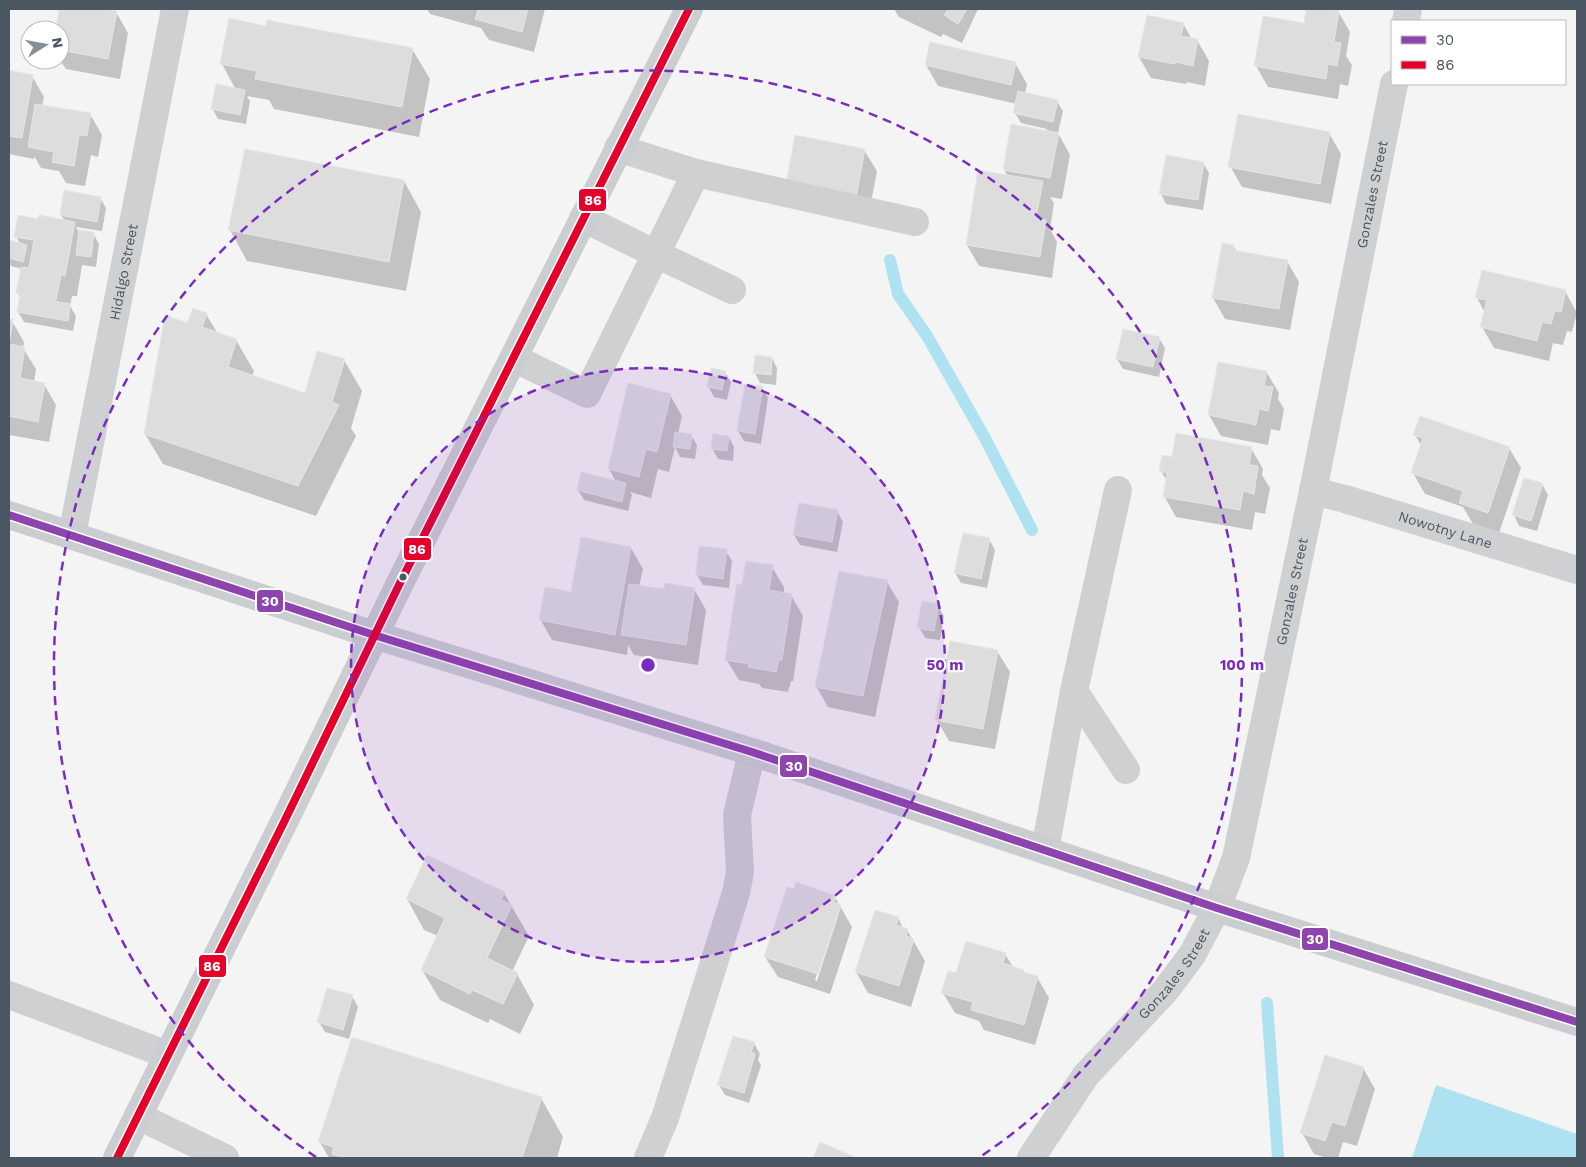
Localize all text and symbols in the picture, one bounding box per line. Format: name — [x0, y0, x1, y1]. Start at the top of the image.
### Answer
north arrow — [20, 20, 70, 70]
legend — [1391, 20, 1566, 85]
text: 30 — [1436, 31, 1454, 49]
text: N — [49, 36, 67, 49]
text: 86 — [1436, 56, 1454, 74]
street label: Gonzales Street — [1354, 139, 1391, 250]
line badge: 86 — [578, 188, 607, 212]
text: 86 — [584, 192, 602, 208]
street label: Hidalgo Street — [106, 222, 141, 322]
street label: Nowotny Lane — [1397, 508, 1494, 552]
street label: Gonzales Street — [1273, 536, 1311, 647]
line badge: 86 — [403, 537, 432, 561]
text: 86 — [408, 541, 426, 557]
unlabelled marker — [398, 572, 408, 582]
line badge: 30 — [256, 589, 284, 613]
text: 30 — [261, 593, 279, 609]
centre of rings — [639, 656, 657, 674]
text: 50 m — [927, 656, 963, 674]
text: 100 m — [1220, 656, 1264, 674]
line badge: 30 — [779, 754, 808, 778]
text: 30 — [785, 758, 803, 774]
street label: Gonzales Street — [1135, 926, 1213, 1022]
line badge: 30 — [1301, 927, 1329, 951]
text: 30 — [1306, 931, 1324, 947]
line badge: 86 — [198, 954, 227, 978]
text: 86 — [203, 958, 221, 974]

